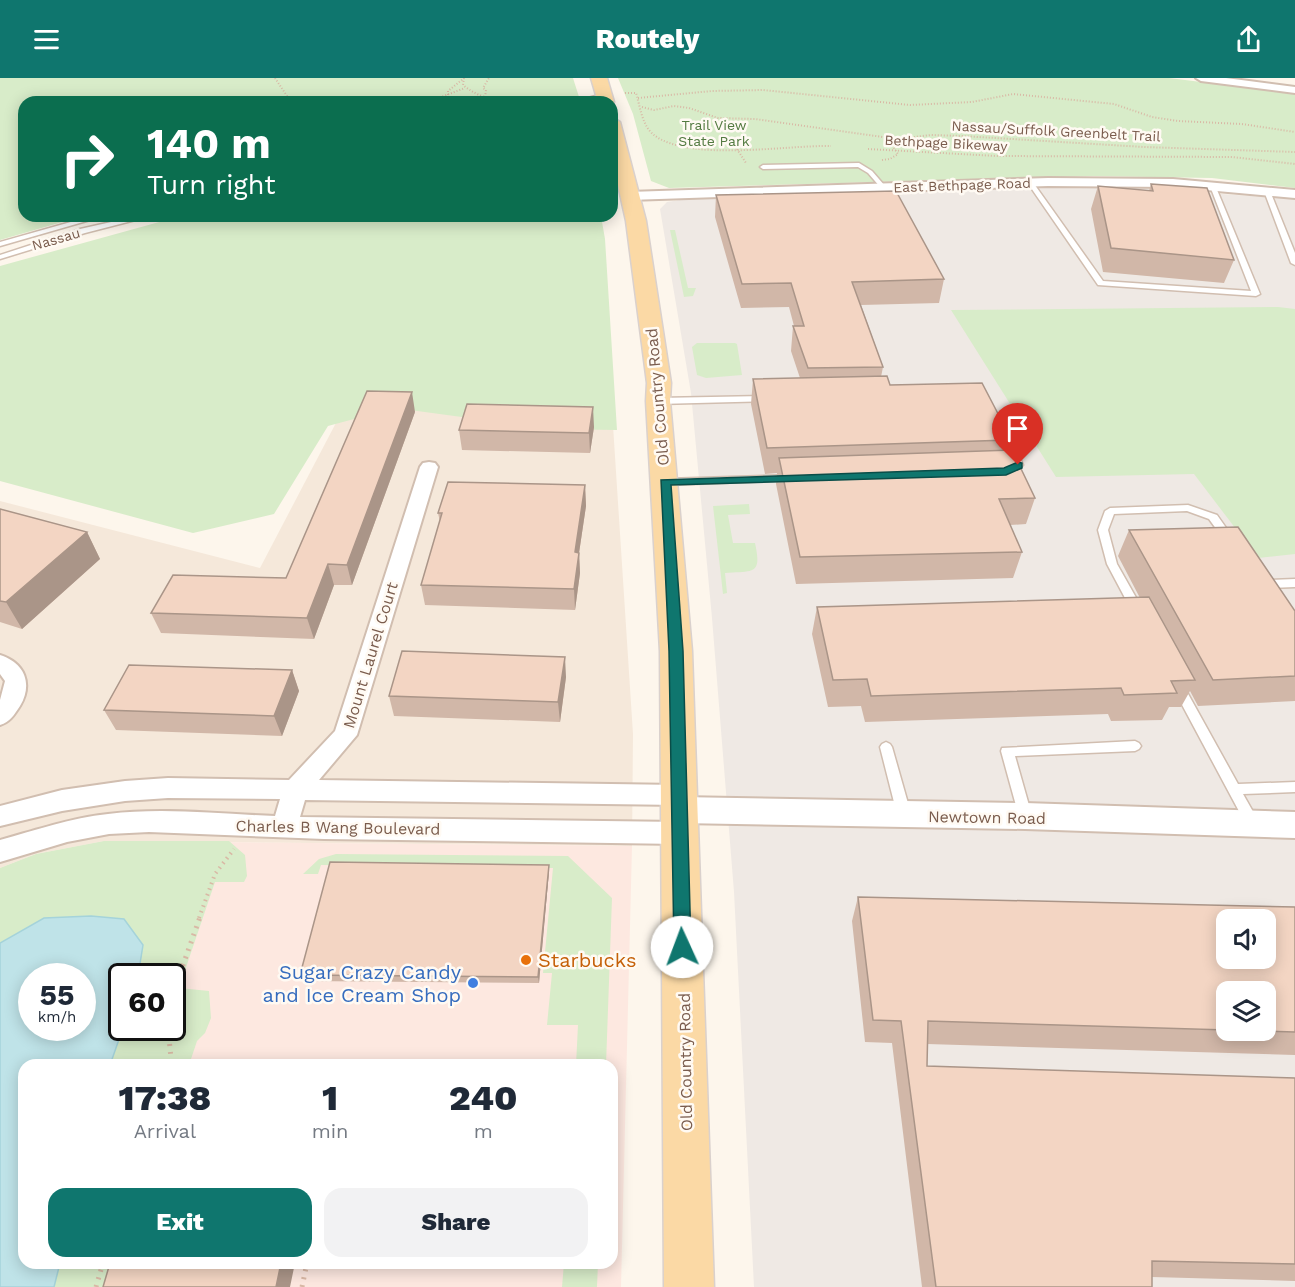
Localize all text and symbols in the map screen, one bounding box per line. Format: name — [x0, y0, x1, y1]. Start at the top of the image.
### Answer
icon: menu — [30, 23, 63, 56]
text: Routely — [596, 23, 699, 55]
icon: share — [1232, 23, 1265, 56]
park label: Trail View State Park — [678, 117, 750, 149]
street label: Nassau/Suffolk Greenbelt Trail — [951, 118, 1162, 145]
text: 140 m — [147, 119, 271, 168]
icon: right — [48, 120, 126, 198]
street label: Bethpage Bikeway — [884, 132, 1009, 154]
text: Turn right — [147, 169, 276, 201]
street label: East Bethpage Road — [893, 175, 1031, 195]
street label: Nassau — [30, 224, 82, 254]
street label: Old Country Road — [642, 327, 673, 467]
pin — [992, 403, 1043, 465]
icon: arrive — [1001, 412, 1034, 445]
street label: Mount Laurel Court — [339, 579, 402, 731]
street label: Newtown Road — [928, 807, 1046, 828]
street label: Charles B Wang Boulevard — [235, 816, 441, 839]
map controls — [1216, 909, 1276, 1041]
button: sound — [1216, 909, 1276, 969]
position arrow — [650, 915, 714, 979]
place label: Starbucks — [538, 948, 636, 972]
marker: Starbucks — [519, 953, 533, 967]
place label: Sugar Crazy Candy and Ice Cream Shop — [263, 960, 462, 1007]
speed limit sign: 60 — [108, 963, 186, 1041]
marker: Sugar Crazy Candy and Ice Cream Shop — [466, 976, 480, 990]
text: 55 — [40, 977, 74, 1012]
button: layers — [1216, 981, 1276, 1041]
street label: Old Country Road — [675, 993, 696, 1131]
text: km/h — [38, 1008, 76, 1026]
text: 17:38 — [118, 1077, 211, 1119]
text: 1 — [322, 1077, 338, 1119]
text: 240 — [449, 1077, 518, 1119]
text: Arrival — [134, 1119, 196, 1143]
text: min — [312, 1119, 348, 1143]
text: m — [474, 1119, 493, 1143]
button: Exit — [48, 1188, 312, 1257]
button: Share — [324, 1188, 588, 1257]

